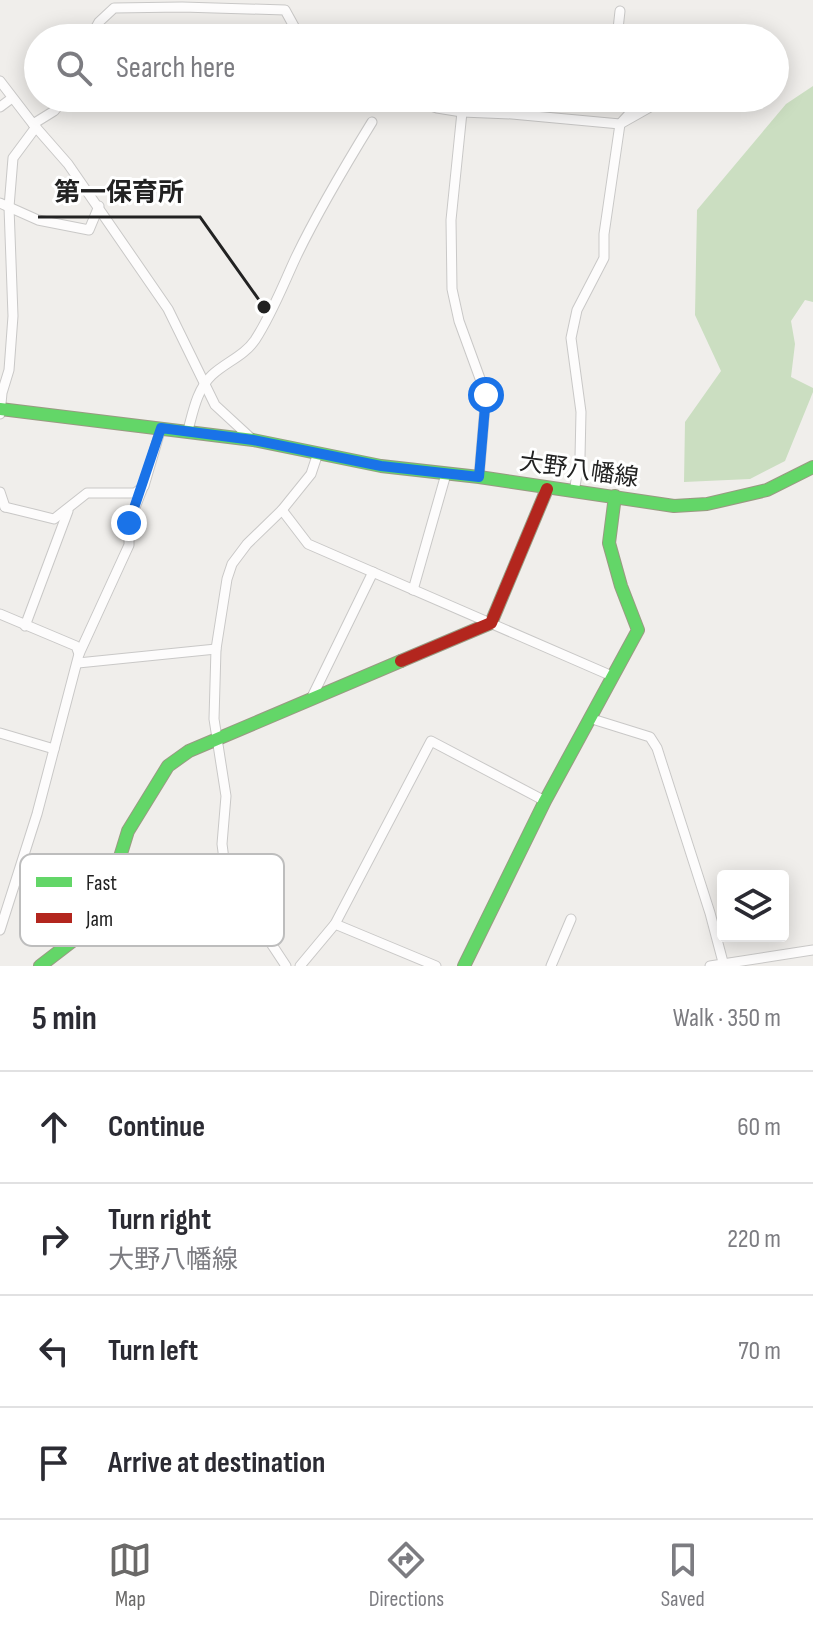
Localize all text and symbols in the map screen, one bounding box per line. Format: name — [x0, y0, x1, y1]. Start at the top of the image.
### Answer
search box — [24, 24, 789, 112]
icon: search — [52, 46, 96, 90]
text: Search here — [116, 50, 235, 86]
callout: 第一保育所 — [38, 167, 200, 217]
text: 第一保育所 — [54, 178, 184, 209]
route start — [468, 377, 504, 413]
street label: 大野八幡線 — [518, 447, 640, 493]
route end — [111, 505, 147, 541]
legend — [20, 854, 284, 946]
text: Fast — [86, 870, 117, 897]
map controls — [717, 870, 789, 942]
button: layers — [717, 870, 789, 942]
text: Jam — [85, 906, 113, 933]
text: 5 min — [32, 998, 97, 1039]
text: Walk · 350 m — [673, 1003, 781, 1034]
icon: ahead — [32, 1105, 76, 1149]
text: Continue — [108, 1109, 205, 1145]
text: 60 m — [737, 1112, 781, 1143]
text: Turn right — [108, 1202, 211, 1238]
icon: right — [32, 1217, 76, 1261]
text: 220 m — [727, 1224, 781, 1255]
text: 大野八幡線 — [108, 1245, 238, 1276]
icon: left — [32, 1329, 76, 1373]
text: Turn left — [108, 1333, 198, 1369]
text: 70 m — [738, 1336, 781, 1367]
icon: arrive — [32, 1441, 76, 1485]
text: Arrive at destination — [108, 1445, 325, 1481]
tab: Map — [108, 1538, 152, 1613]
tab: Directions — [369, 1538, 444, 1613]
tab: Saved — [661, 1538, 705, 1613]

